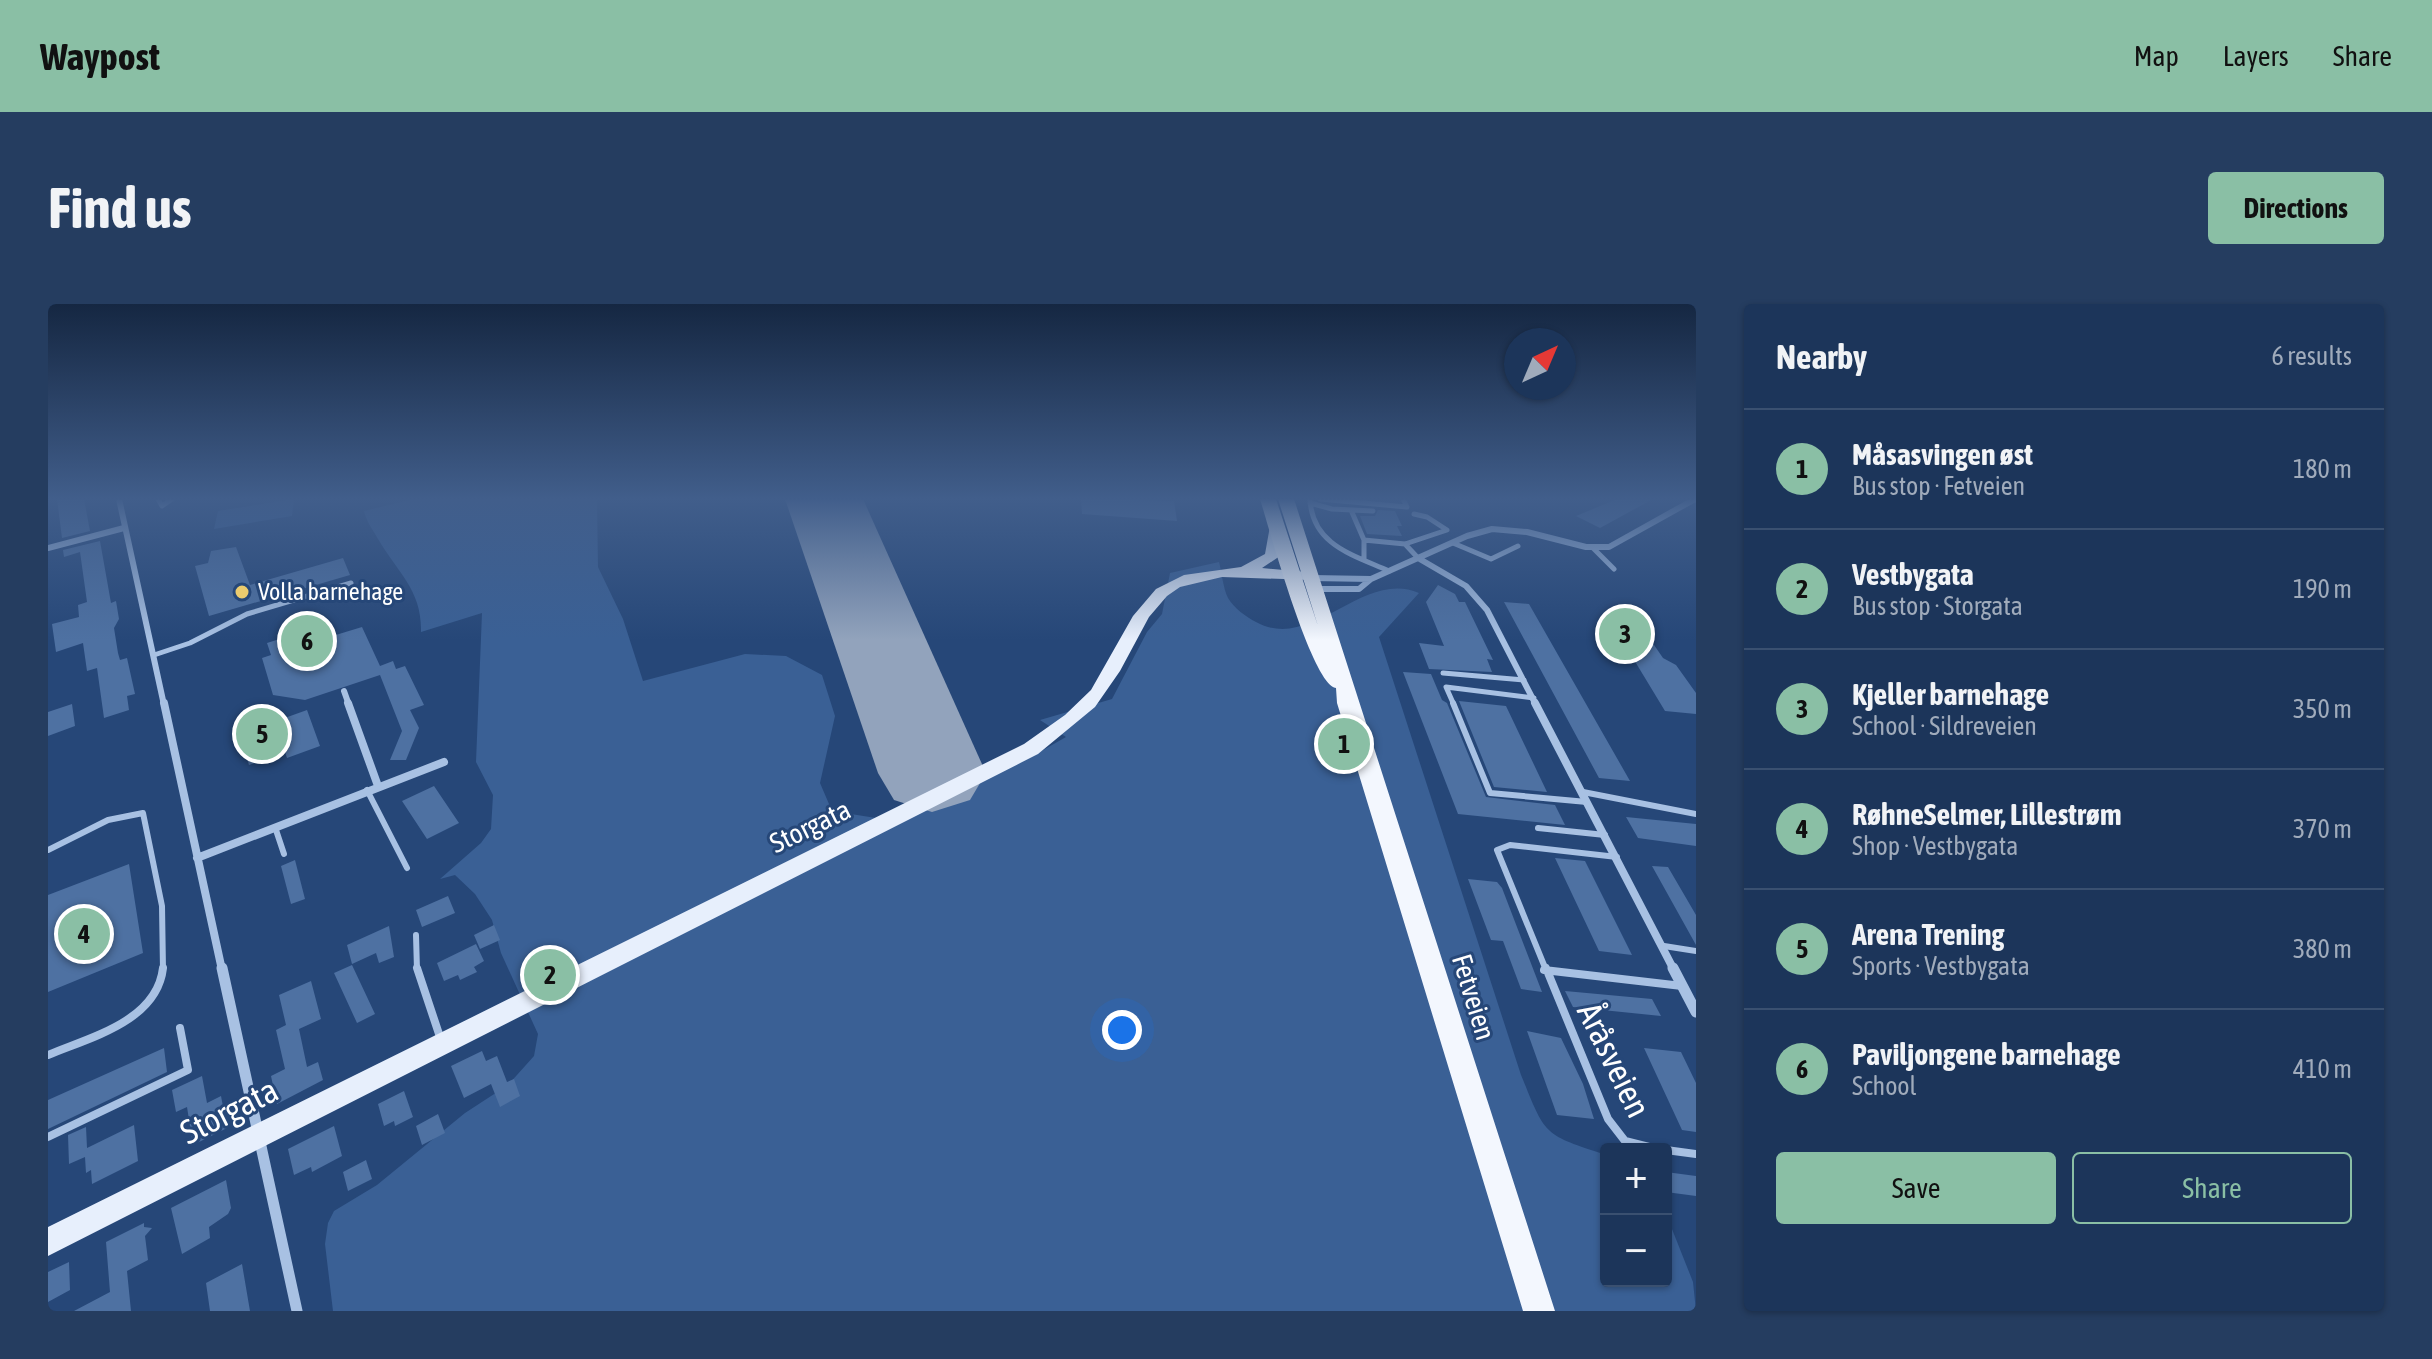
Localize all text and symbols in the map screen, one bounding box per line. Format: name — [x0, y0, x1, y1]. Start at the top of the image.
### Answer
text: Waypost — [40, 35, 160, 78]
text: Map — [2134, 40, 2179, 72]
text: Layers — [2223, 40, 2289, 72]
text: Share — [2333, 40, 2392, 72]
button: Directions — [2208, 172, 2384, 244]
text: Find us — [48, 176, 192, 240]
north arrow — [1504, 328, 1576, 400]
text: Nearby — [1776, 337, 1867, 376]
text: 6 results — [2271, 341, 2352, 371]
text: Måsasvingen øst — [1852, 437, 2033, 471]
text: 1 — [1796, 454, 1808, 484]
text: 180 m — [2293, 454, 2352, 484]
text: Bus stop · Fetveien — [1852, 471, 2025, 501]
text: Vestbygata — [1852, 557, 1974, 591]
text: 2 — [1796, 574, 1808, 604]
text: 190 m — [2293, 574, 2352, 604]
place label: Volla barnehage — [258, 578, 403, 605]
marker: Volla barnehage — [233, 583, 251, 601]
text: Bus stop · Storgata — [1852, 591, 2023, 621]
pin: 3 — [1599, 604, 1651, 664]
pin: 6 — [281, 611, 333, 671]
text: Kjeller barnehage — [1852, 677, 2049, 711]
text: 3 — [1796, 694, 1808, 724]
text: 350 m — [2293, 694, 2352, 724]
pin: 5 — [236, 704, 288, 764]
text: School · Sildreveien — [1852, 711, 2037, 741]
pin: 1 — [1318, 714, 1370, 774]
street label: Storgata — [764, 793, 856, 859]
text: RøhneSelmer, Lillestrøm — [1852, 797, 2122, 831]
text: 4 — [1796, 814, 1808, 844]
text: 370 m — [2293, 814, 2352, 844]
text: Shop · Vestbygata — [1852, 831, 2018, 861]
pin: 4 — [58, 904, 110, 964]
text: Arena Trening — [1852, 917, 2005, 951]
text: 5 — [1796, 934, 1808, 964]
text: 380 m — [2293, 934, 2352, 964]
pin: 2 — [524, 945, 576, 1005]
street label: Fetveien — [1446, 950, 1502, 1044]
text: Sports · Vestbygata — [1852, 951, 2030, 981]
street label: Åråsveien — [1570, 996, 1659, 1123]
your location — [1102, 1010, 1142, 1050]
text: Paviljongene barnehage — [1852, 1037, 2121, 1071]
text: 6 — [1796, 1054, 1808, 1084]
text: 410 m — [2293, 1054, 2352, 1084]
street label: Storgata — [174, 1070, 284, 1152]
text: School — [1852, 1071, 1916, 1101]
map controls — [1600, 1143, 1672, 1287]
button: + — [1600, 1143, 1672, 1215]
button: Save — [1776, 1152, 2056, 1224]
button: Share — [2072, 1152, 2352, 1224]
button: − — [1600, 1215, 1672, 1287]

